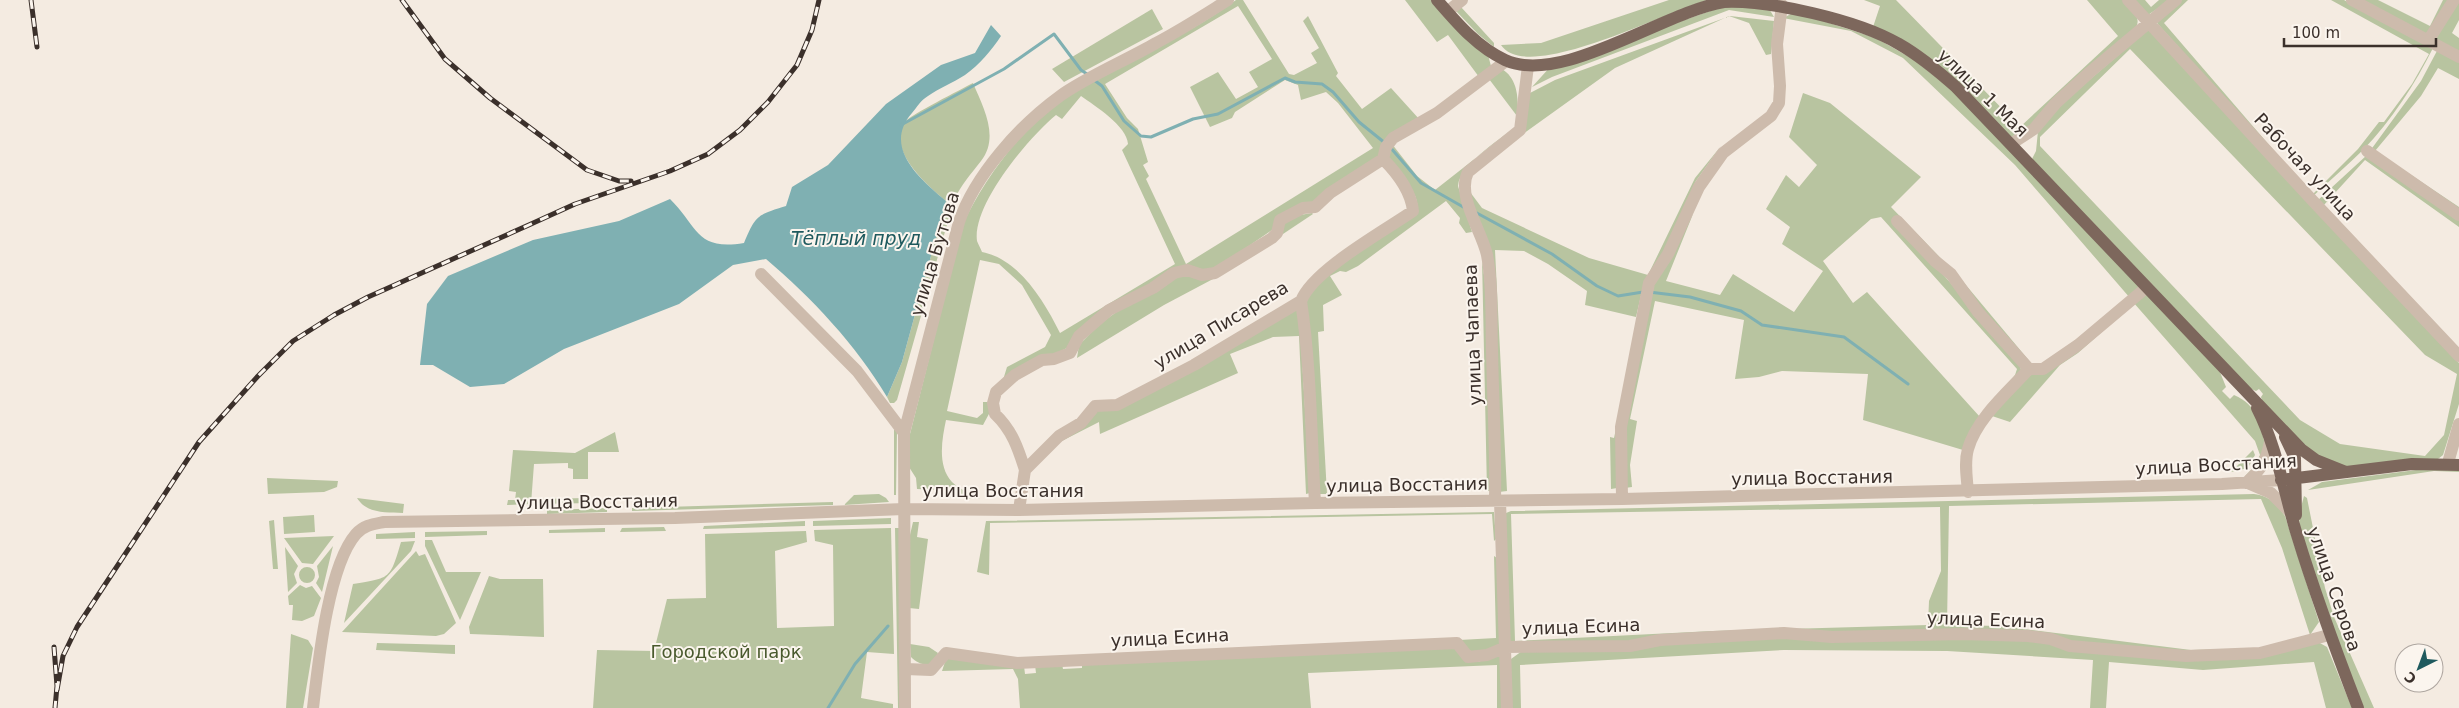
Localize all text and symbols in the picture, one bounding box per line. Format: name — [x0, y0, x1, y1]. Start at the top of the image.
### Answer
scale bar — [2284, 15, 2436, 47]
text: 100 m — [2292, 24, 2340, 42]
street label: улица 1 Мая — [1934, 44, 2033, 141]
street label: Рабочая улица — [2250, 109, 2361, 225]
street label: улица Бутова — [906, 189, 963, 319]
water label: Тёплый пруд — [791, 227, 921, 249]
street label: улица Чапаева — [1460, 264, 1485, 406]
street label: улица Писарева — [1150, 276, 1292, 373]
street label: улица Восстания — [2135, 450, 2297, 479]
street label: улица Восстания — [1731, 466, 1893, 489]
street label: улица Восстания — [1326, 473, 1488, 496]
street label: улица Восстания — [922, 480, 1084, 501]
street label: улица Восстания — [516, 490, 678, 513]
street label: улица Серова — [2303, 524, 2366, 654]
street label: улица Есина — [1926, 607, 2046, 632]
street label: улица Есина — [1521, 614, 1641, 639]
street label: улица Есина — [1110, 624, 1230, 651]
park label: Городской парк — [650, 641, 802, 662]
north arrow — [2394, 643, 2444, 693]
text: С — [2401, 668, 2419, 687]

